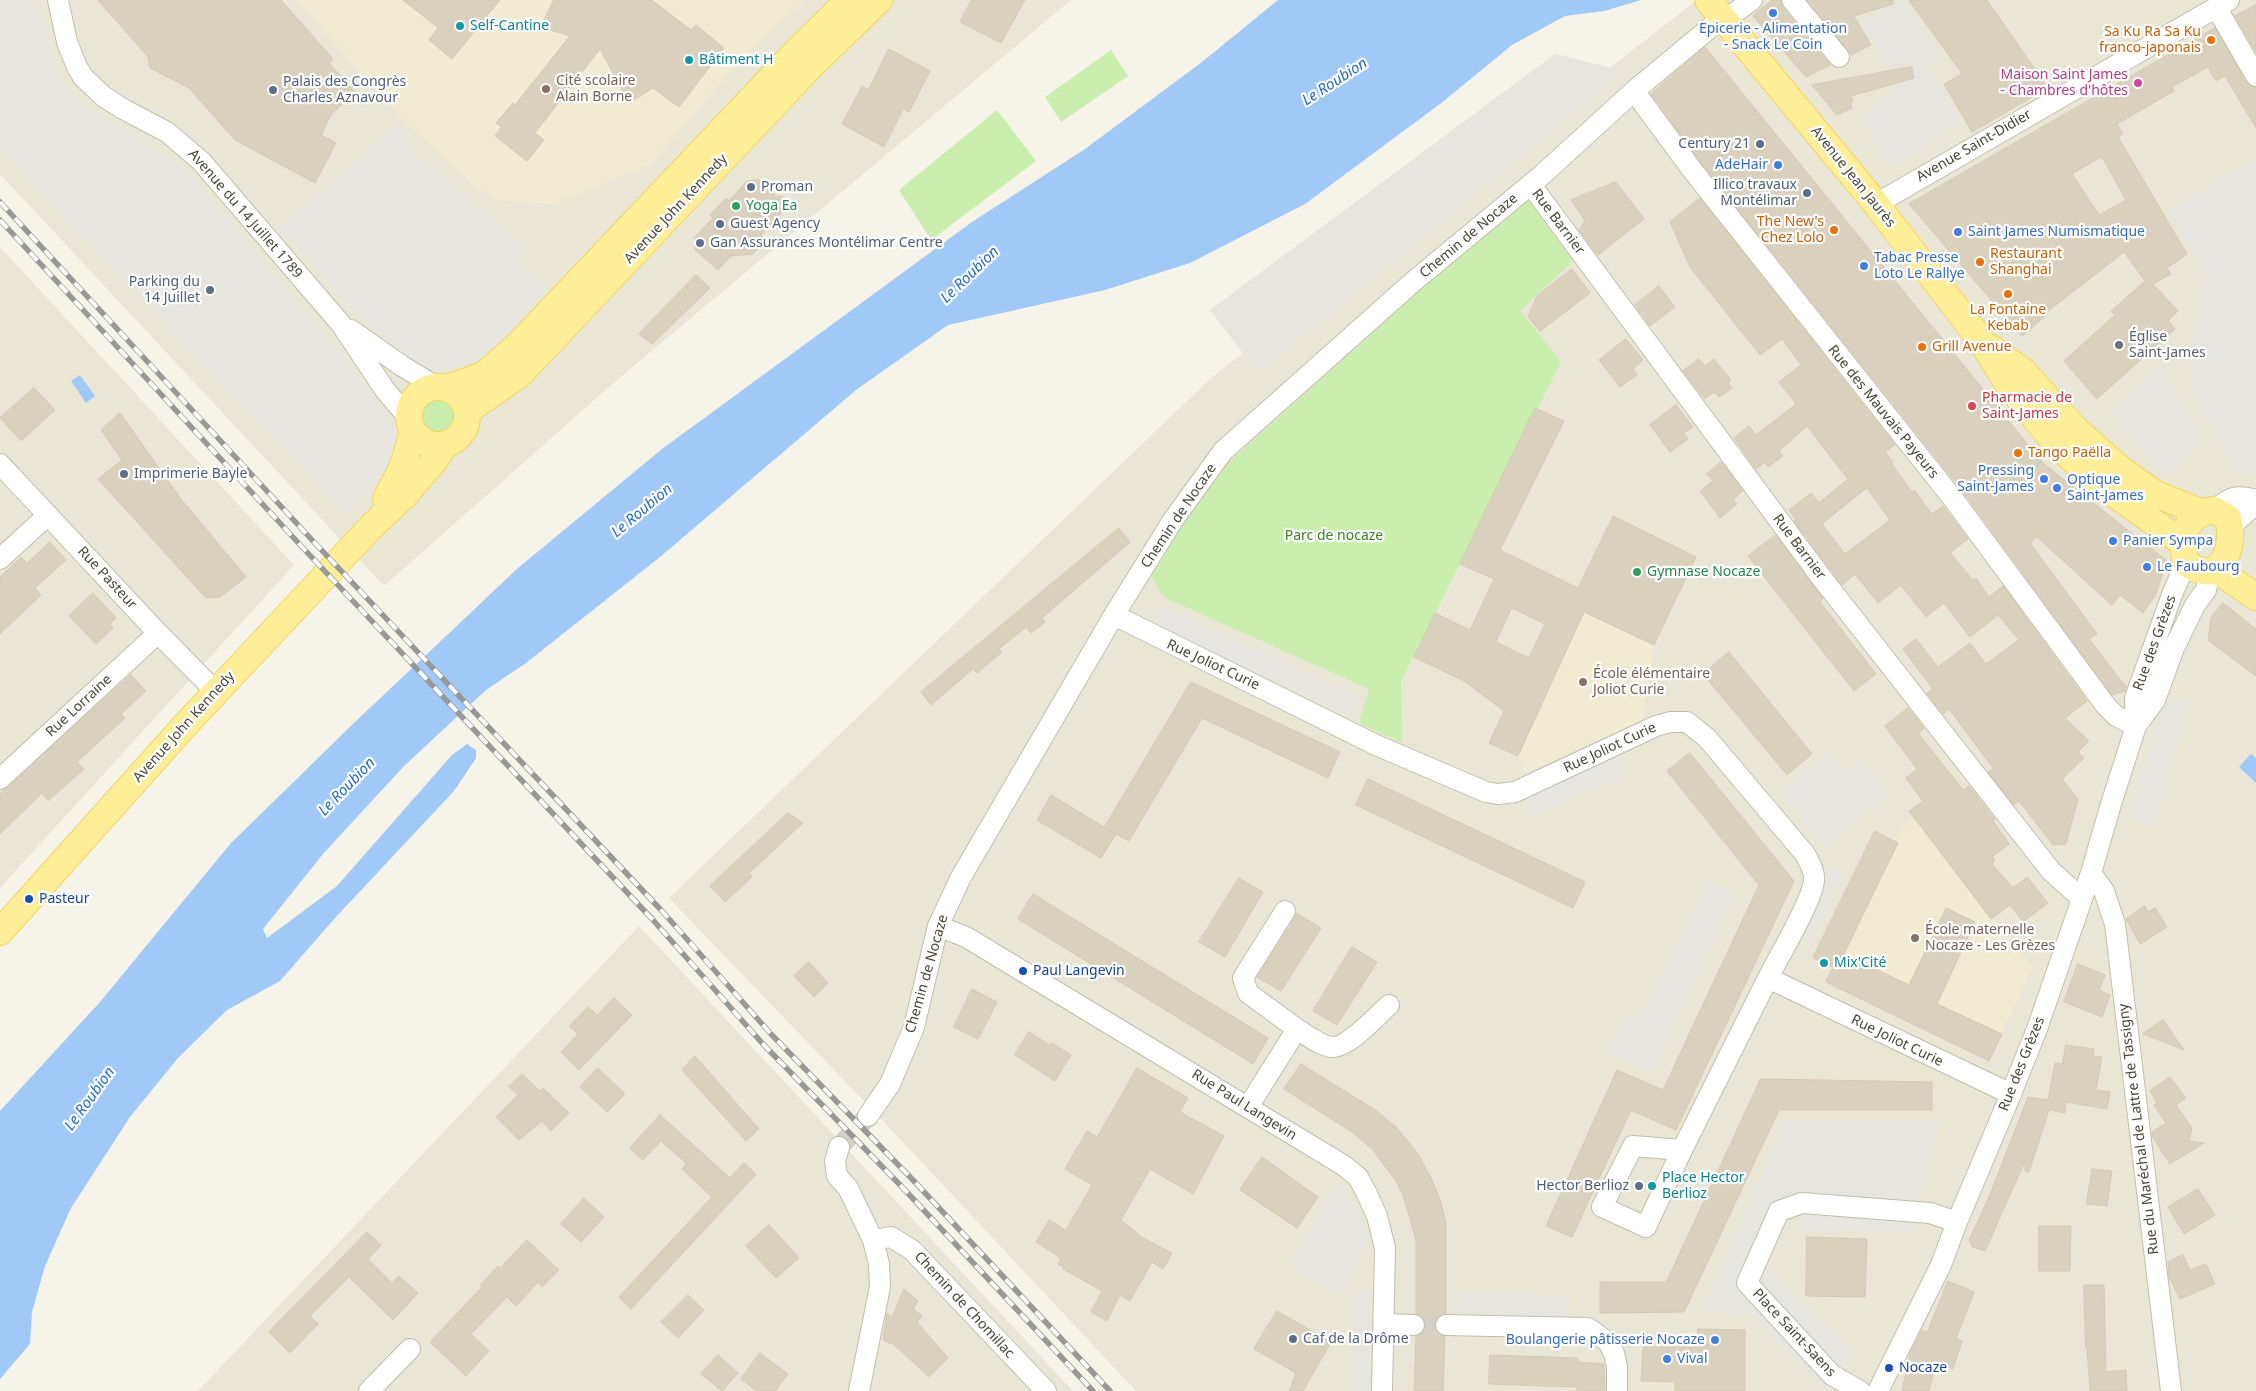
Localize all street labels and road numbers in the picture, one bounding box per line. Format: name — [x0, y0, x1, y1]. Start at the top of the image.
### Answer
street label: Avenue Saint-Didier — [1914, 106, 2034, 186]
street label: Avenue Jean Jaurès — [1807, 123, 1899, 231]
street label: Avenue du 14 Juillet 1789 — [184, 146, 306, 282]
street label: Avenue John Kennedy — [621, 151, 731, 267]
street label: Rue Barnier — [1528, 186, 1588, 258]
street label: Chemin de Nocaze — [1417, 190, 1521, 282]
street label: Rue des Mauvais Payeurs — [1824, 342, 1942, 482]
street label: Chemin de Nocaze — [1138, 460, 1220, 572]
street label: Rue Barnier — [1769, 511, 1829, 583]
street label: Rue Pasteur — [74, 543, 140, 613]
street label: Rue des Grèzes — [2130, 593, 2180, 693]
street label: Rue Joliot Curie — [1164, 636, 1262, 694]
street label: Avenue John Kennedy — [130, 668, 238, 786]
street label: Rue Lorraine — [43, 671, 115, 741]
street label: Rue Joliot Curie — [1561, 719, 1659, 777]
street label: Chemin de Nocaze — [902, 913, 952, 1035]
street label: Rue du Maréchal de Lattre de Tassigny — [2115, 1003, 2163, 1255]
street label: Rue Joliot Curie — [1848, 1011, 1946, 1071]
street label: Rue des Grèzes — [1995, 1014, 2049, 1114]
street label: Rue Paul Langevin — [1188, 1066, 1300, 1144]
street label: Chemin de Chomillac — [910, 1248, 1018, 1362]
street label: Place Saint-Saens — [1749, 1285, 1839, 1381]

